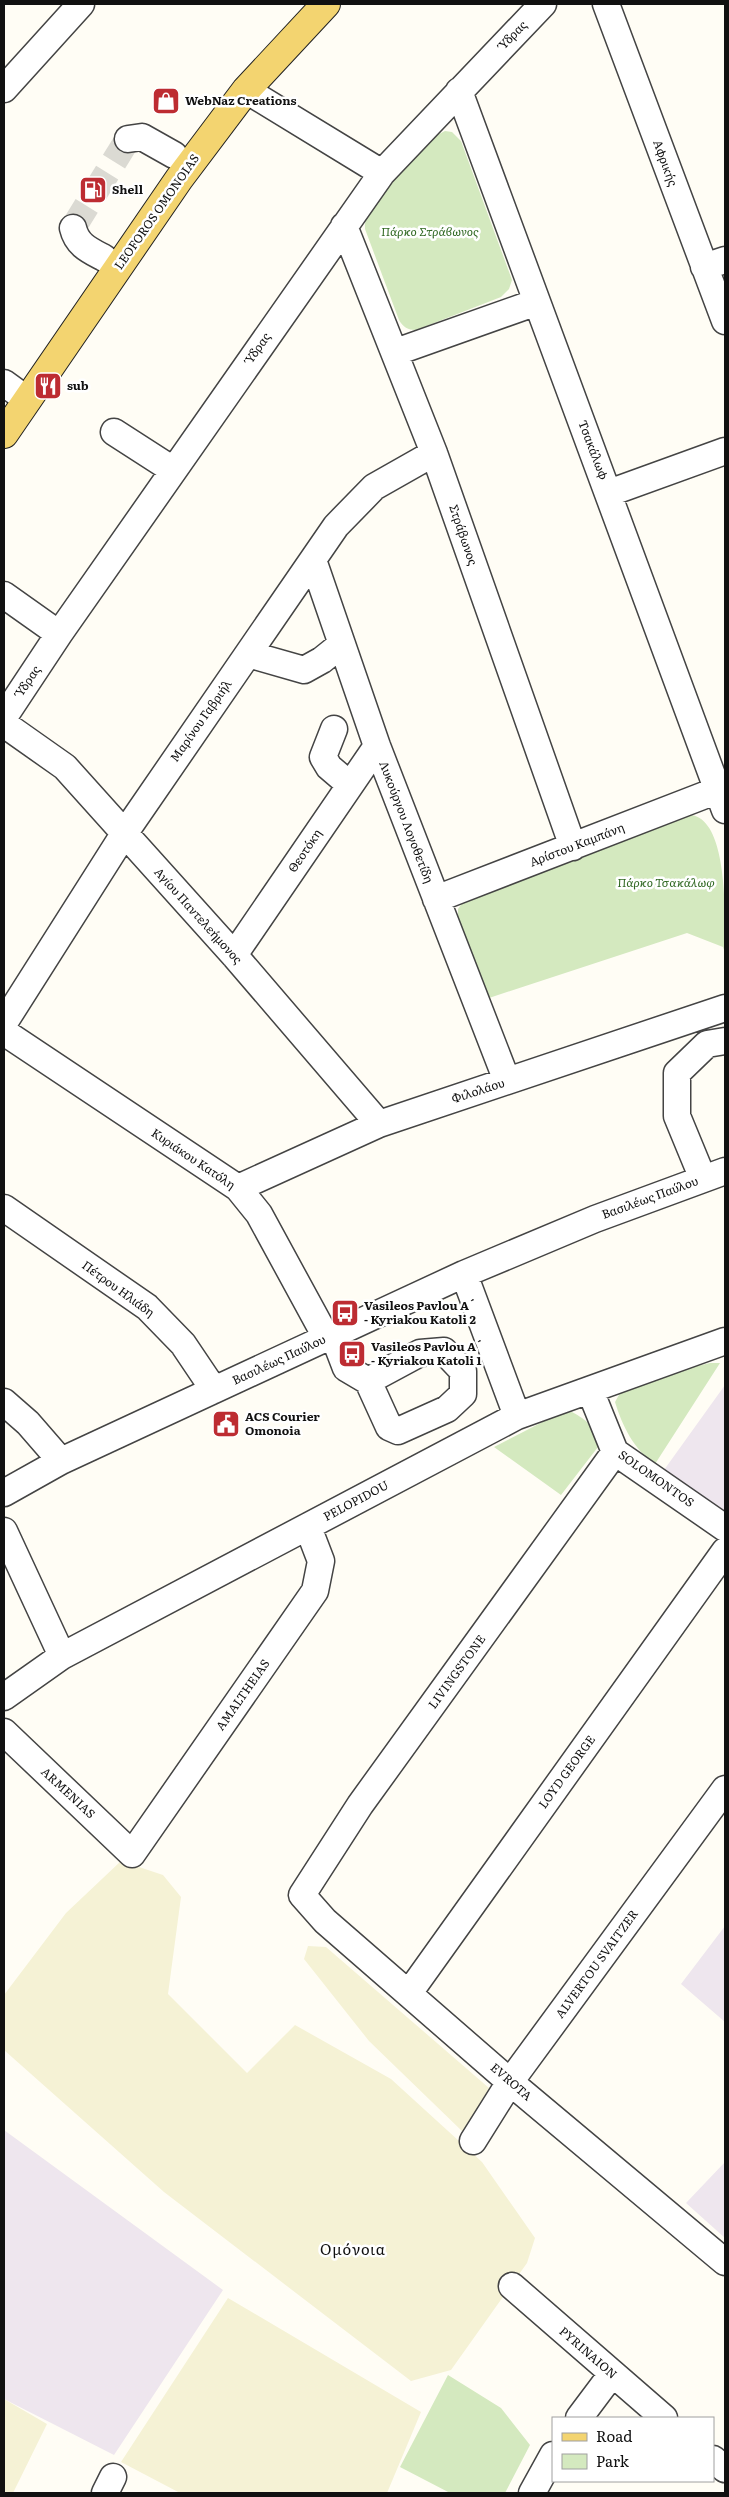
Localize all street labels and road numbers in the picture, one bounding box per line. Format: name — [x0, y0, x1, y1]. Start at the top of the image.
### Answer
street label: Ύδρας — [492, 16, 531, 55]
street label: Αφρικής — [649, 137, 683, 188]
street label: LEOFOROS OMONOIAS — [109, 150, 203, 273]
street label: Ύδρας — [238, 328, 274, 369]
street label: Τσακάλωφ — [574, 417, 613, 482]
street label: Στράβωνος — [445, 502, 483, 568]
street label: Ύδρας — [9, 661, 44, 702]
street label: Μαρίνου Γαβριήλ — [165, 676, 235, 765]
street label: Λυκούργου Λογοθετίδη — [375, 758, 439, 885]
street label: Αρίστου Καμπάνη — [527, 818, 627, 870]
street label: Θεοτόκη — [283, 825, 325, 876]
street label: Αγίου Παντελεήμονος — [151, 863, 247, 967]
street label: Φιλολάου — [449, 1073, 507, 1107]
street label: Κυριάκου Κατόλη — [148, 1123, 239, 1193]
street label: Βασιλέως Παύλου — [599, 1171, 700, 1223]
street label: Πέτρου Ηλιάδη — [79, 1256, 159, 1321]
street label: Βασιλέως Παύλου — [229, 1329, 328, 1389]
street label: SOLOMONTOS — [615, 1445, 698, 1511]
street label: PELOPIDOU — [320, 1475, 392, 1525]
street label: LIVINGSTONE — [423, 1630, 489, 1712]
street label: AMALTHEIAS — [211, 1655, 273, 1734]
street label: LOYD GEORGE — [533, 1731, 599, 1812]
street label: ARMENIAS — [38, 1762, 100, 1822]
street label: ALVERTOU SVAITZER — [551, 1905, 642, 2022]
street label: EVROTA — [487, 2058, 537, 2105]
street label: PYRINAION — [556, 2322, 622, 2383]

